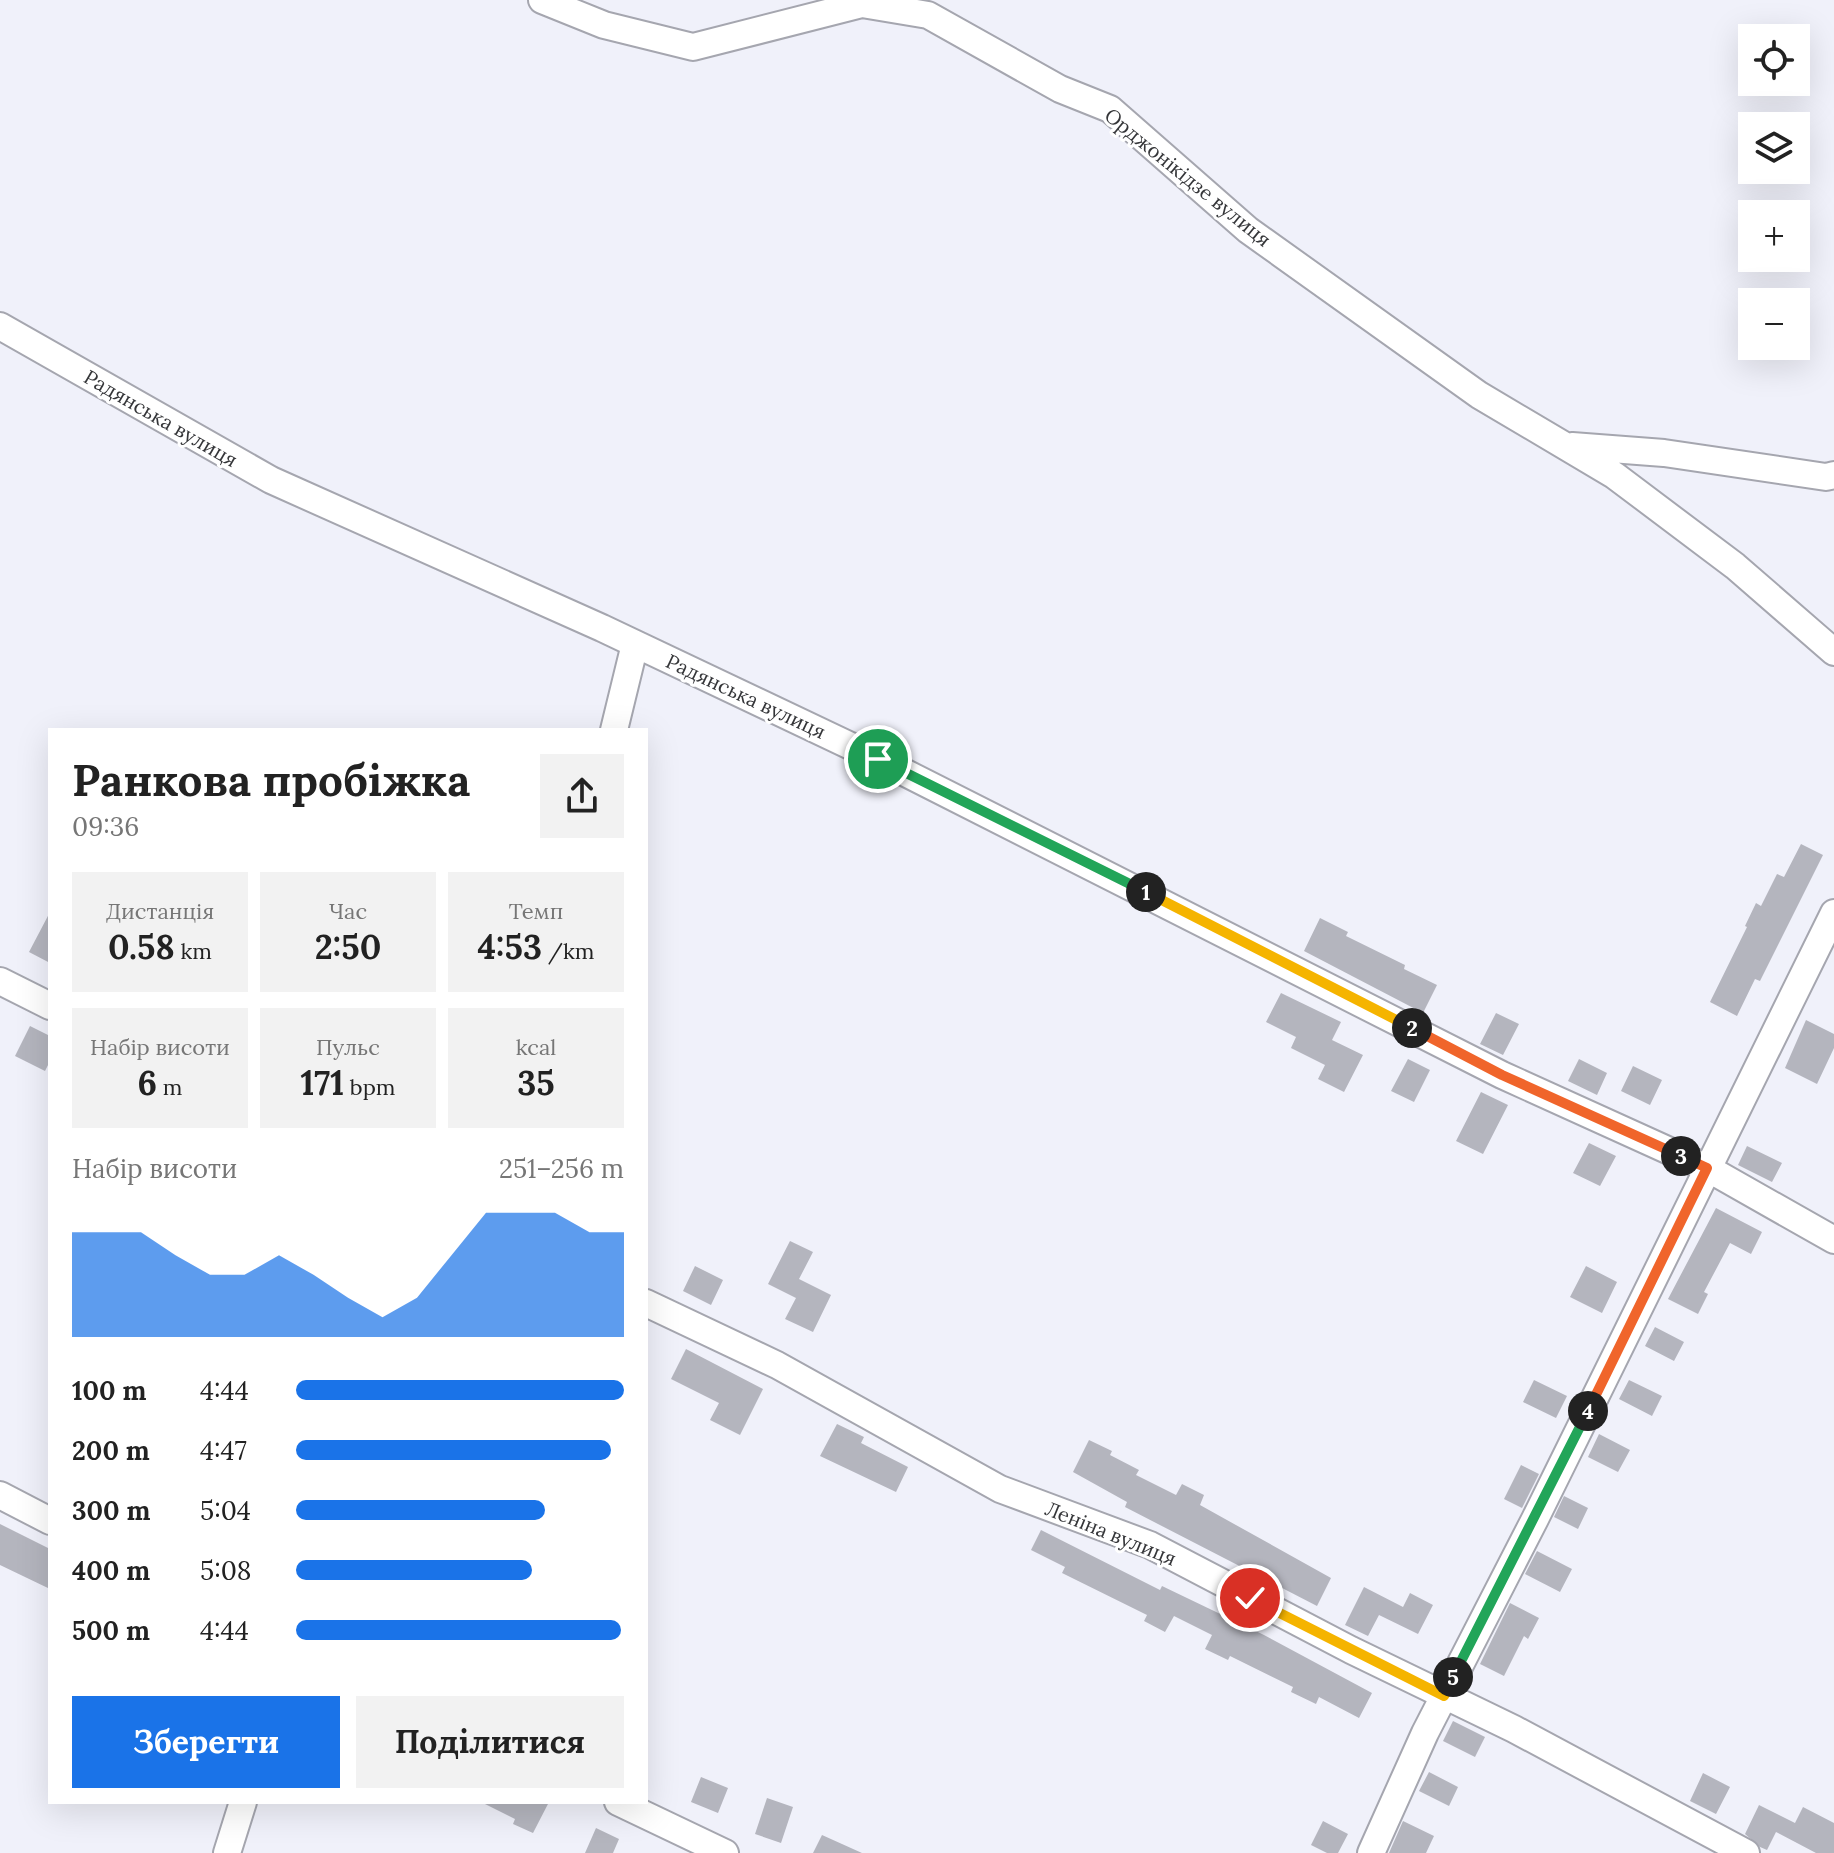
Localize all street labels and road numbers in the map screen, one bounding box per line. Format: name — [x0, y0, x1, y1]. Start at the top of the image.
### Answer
street label: Орджонікідзе вулиця — [1100, 102, 1276, 252]
street label: Радянська вулиця — [80, 364, 242, 472]
street label: Радянська вулиця — [662, 648, 830, 744]
street label: Леніна вулиця — [1042, 1495, 1180, 1571]

